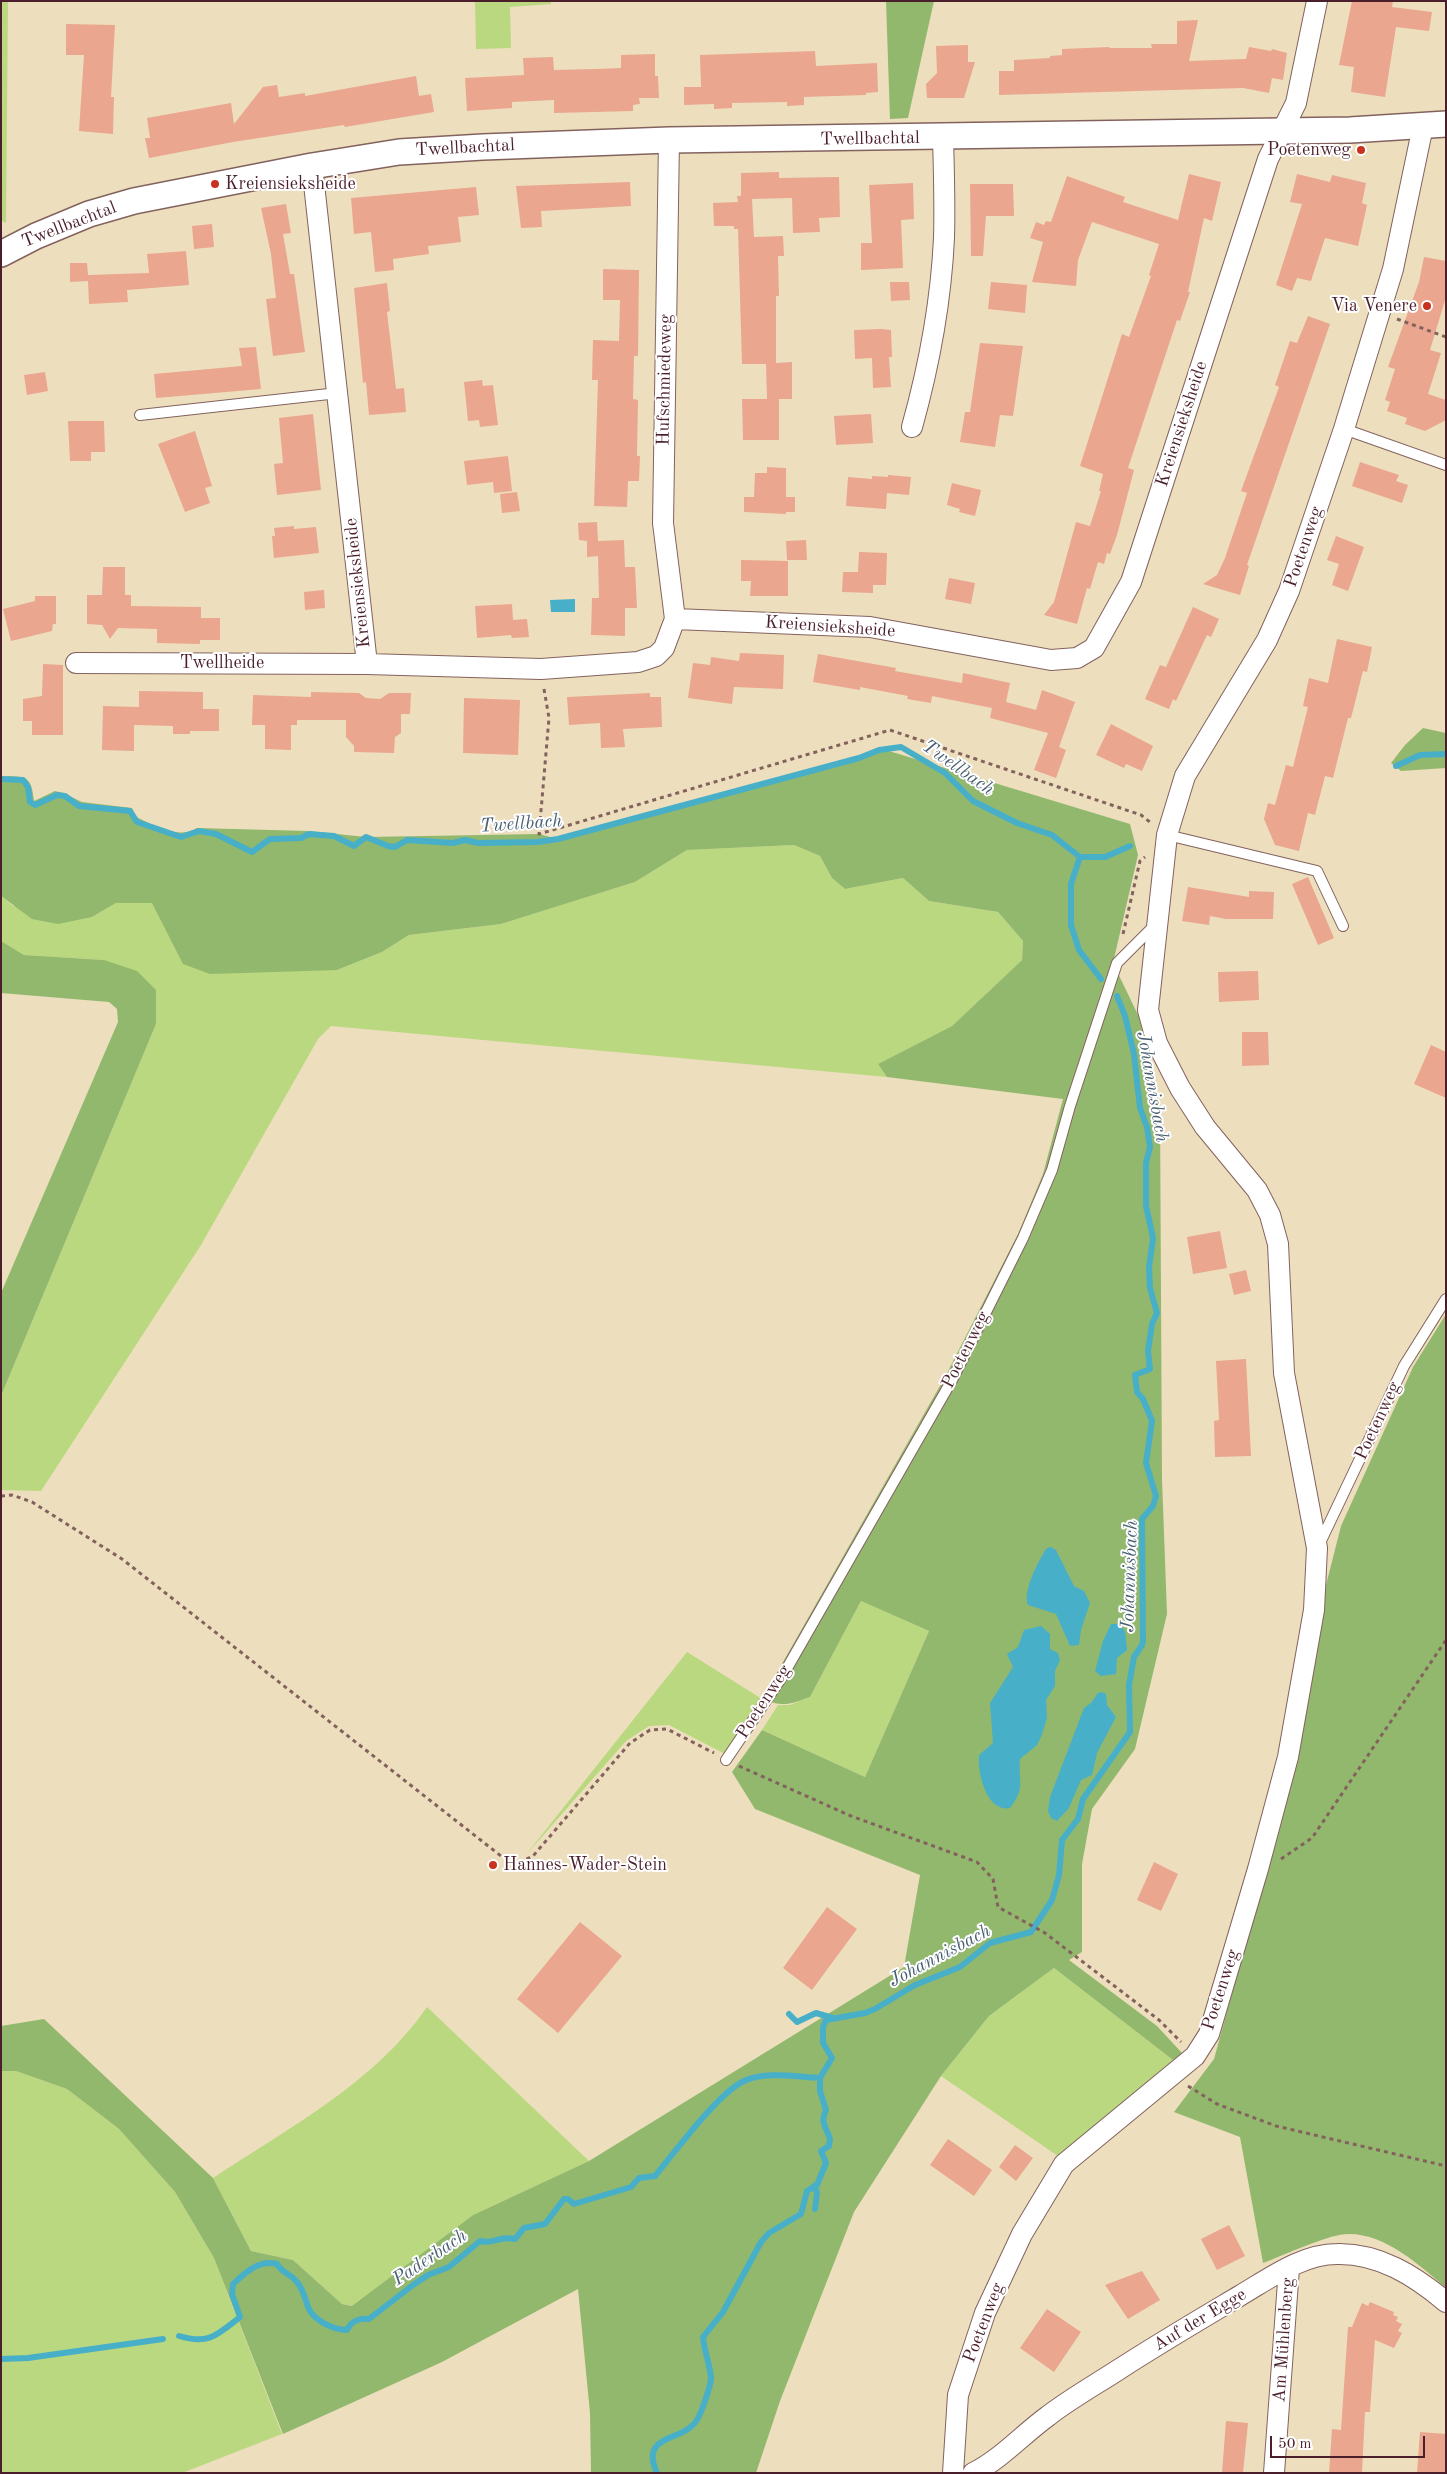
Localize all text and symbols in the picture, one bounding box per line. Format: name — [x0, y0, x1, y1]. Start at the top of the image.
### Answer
street label: Twellbachtal — [820, 127, 920, 151]
street label: Twellbachtal — [415, 135, 515, 161]
place label: Poetenweg — [1267, 139, 1351, 161]
marker: Poetenweg — [1355, 144, 1367, 156]
place label: Kreiensieksheide — [225, 173, 356, 195]
marker: Kreiensieksheide — [209, 178, 221, 190]
street label: Twellbachtal — [19, 197, 119, 253]
place label: Via Venere — [1331, 295, 1417, 317]
marker: Via Venere — [1421, 300, 1433, 312]
street label: Hufschmiedeweg — [653, 314, 677, 446]
street label: Kreiensieksheide — [1152, 358, 1212, 490]
street label: Poetenweg — [1280, 504, 1328, 590]
street label: Kreiensieksheide — [340, 517, 376, 649]
street label: Kreiensieksheide — [764, 612, 896, 642]
street label: Twellheide — [180, 652, 264, 674]
water label: Twellbach — [918, 735, 998, 801]
water label: Twellbach — [479, 810, 563, 838]
water label: Johannisbach — [1131, 1030, 1173, 1144]
street label: Poetenweg — [937, 1308, 995, 1392]
street label: Poetenweg — [1350, 1378, 1406, 1464]
water label: Johannisbach — [1117, 1520, 1143, 1632]
street label: Poetenweg — [732, 1661, 796, 1743]
place label: Hannes-Wader-Stein — [503, 1854, 667, 1876]
marker: Hannes-Wader-Stein — [487, 1859, 499, 1871]
water label: Johannisbach — [885, 1920, 995, 1992]
street label: Poetenweg — [1198, 1947, 1244, 2033]
water label: Paderbach — [388, 2225, 472, 2291]
street label: Am Mühlenberg — [1269, 2277, 1299, 2403]
street label: Poetenweg — [959, 2280, 1009, 2366]
street label: Auf der Egge — [1150, 2284, 1250, 2356]
scale bar — [1272, 2426, 1427, 2458]
text: 50 m — [1278, 2437, 1312, 2452]

